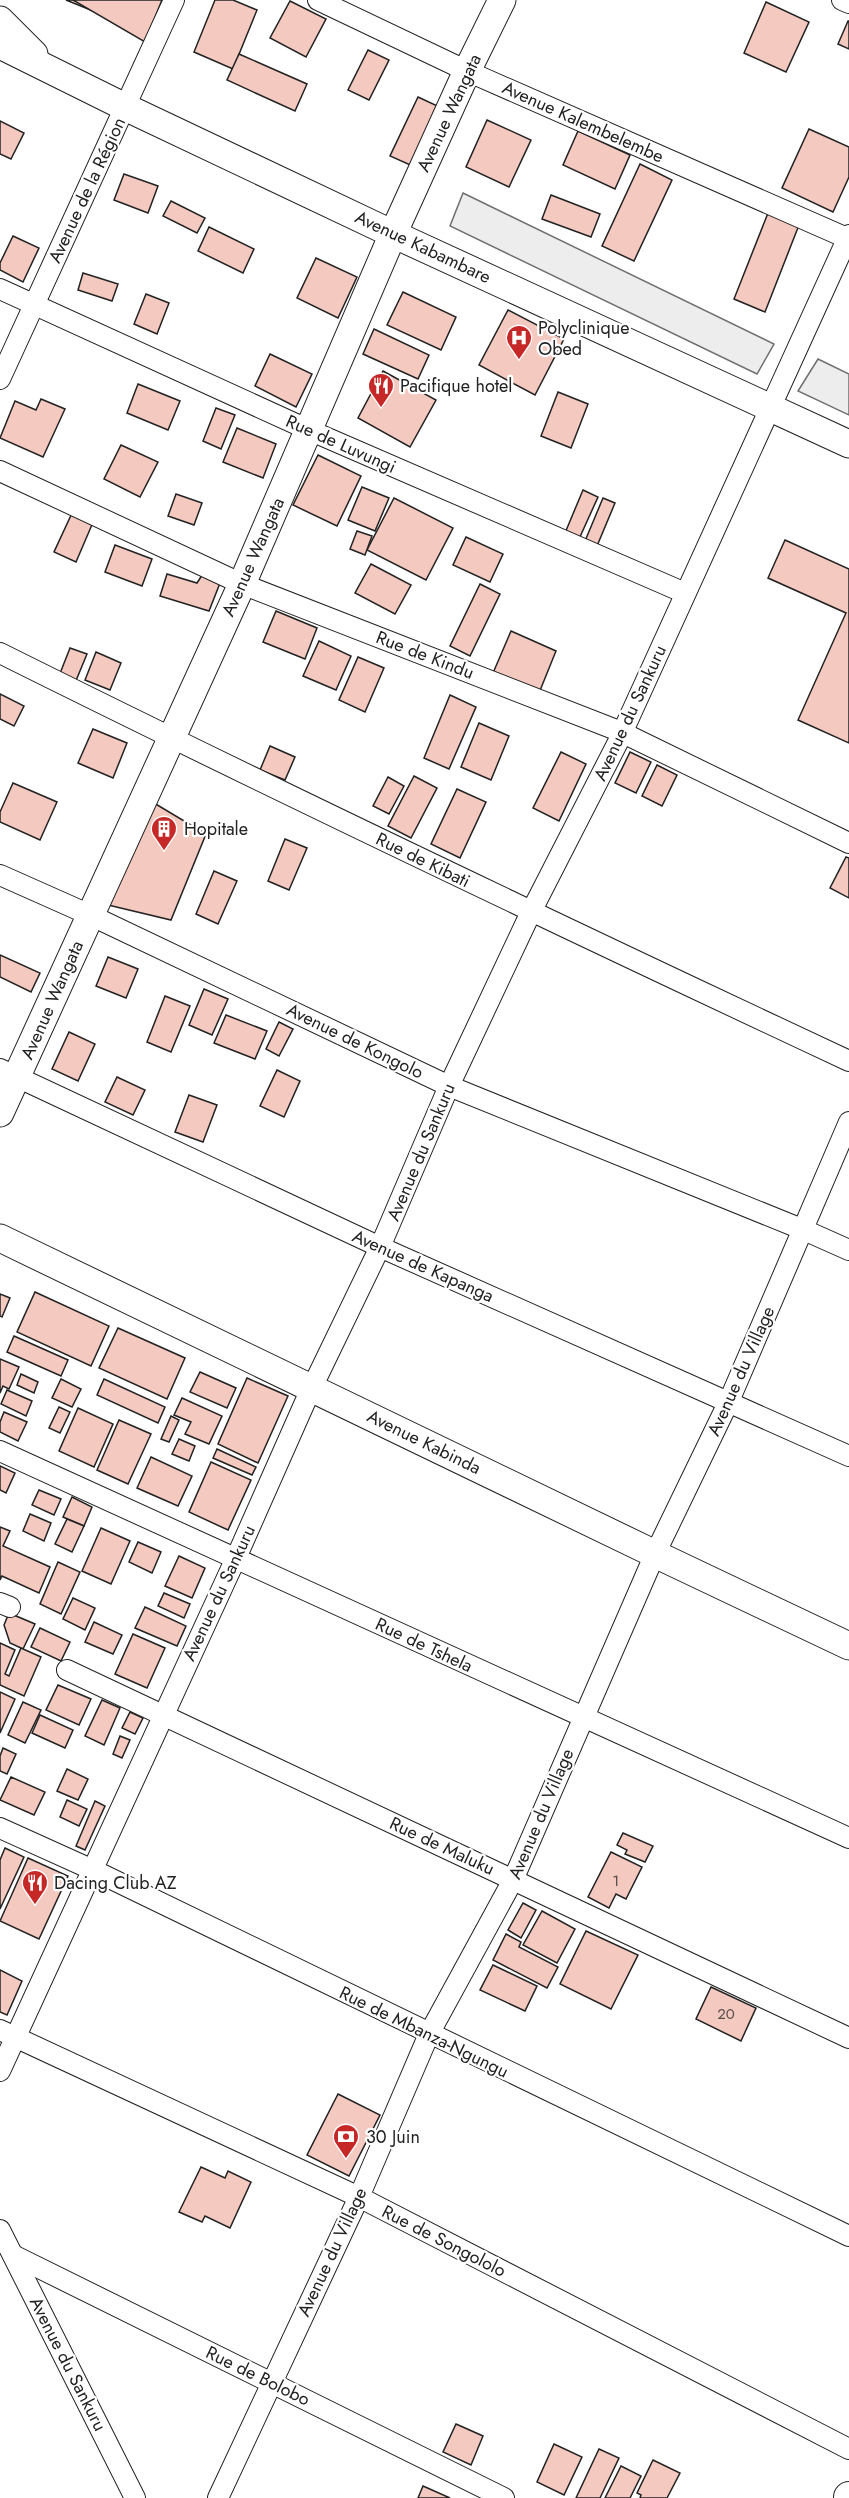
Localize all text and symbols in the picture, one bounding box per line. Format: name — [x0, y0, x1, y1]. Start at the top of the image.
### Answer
street label: Avenue Wangata — [410, 50, 488, 176]
street label: Avenue Kalembelembe — [498, 75, 668, 169]
street label: Avenue de la Région — [42, 113, 132, 267]
street label: Avenue Kabambare — [351, 204, 495, 290]
place label: Polyclinique Obed — [538, 315, 629, 362]
hospital icon: Polyclinique Obed — [504, 323, 534, 361]
restaurant icon: Pacifique hotel — [366, 371, 396, 409]
place label: Pacifique hotel — [400, 373, 512, 399]
street label: Rue de Luvungi — [282, 408, 400, 480]
street label: Avenue Wangata — [215, 493, 291, 621]
street label: Rue de Kindu — [372, 624, 478, 686]
street label: Avenue du Sankuru — [587, 641, 673, 785]
building icon: Hopitale — [149, 814, 179, 852]
place label: Hopitale — [184, 816, 248, 842]
street label: Rue de Kibati — [372, 826, 474, 894]
street label: Avenue Wangata — [14, 936, 90, 1064]
street label: Avenue de Kongolo — [282, 997, 428, 1085]
street label: Avenue du Sankuru — [380, 1079, 462, 1225]
street label: Avenue de Kapanga — [348, 1223, 498, 1309]
street label: Avenue du Village — [701, 1302, 781, 1440]
street label: Avenue Kabinda — [363, 1403, 485, 1481]
street label: Avenue du Sankuru — [176, 1521, 262, 1665]
street label: Rue de Tshela — [371, 1611, 477, 1679]
street label: Avenue du Village — [502, 1745, 580, 1883]
street label: Rue de Maluku — [385, 1810, 499, 1882]
restaurant icon: Dacing Club AZ — [20, 1868, 50, 1906]
place label: Dacing Club AZ — [54, 1870, 177, 1896]
house number: 1 — [613, 1870, 619, 1892]
street label: Rue de Mbanza-Ngungu — [335, 1980, 513, 2084]
house number: 20 — [717, 2003, 735, 2025]
bank icon: 30 Juin — [331, 2122, 361, 2160]
place label: 30 Juin — [366, 2124, 420, 2150]
street label: Avenue du Village — [291, 2183, 373, 2321]
street label: Rue de Songololo — [377, 2198, 511, 2284]
street label: Avenue du Sankuru — [23, 2292, 113, 2436]
street label: Rue de Bolobo — [201, 2340, 315, 2413]

